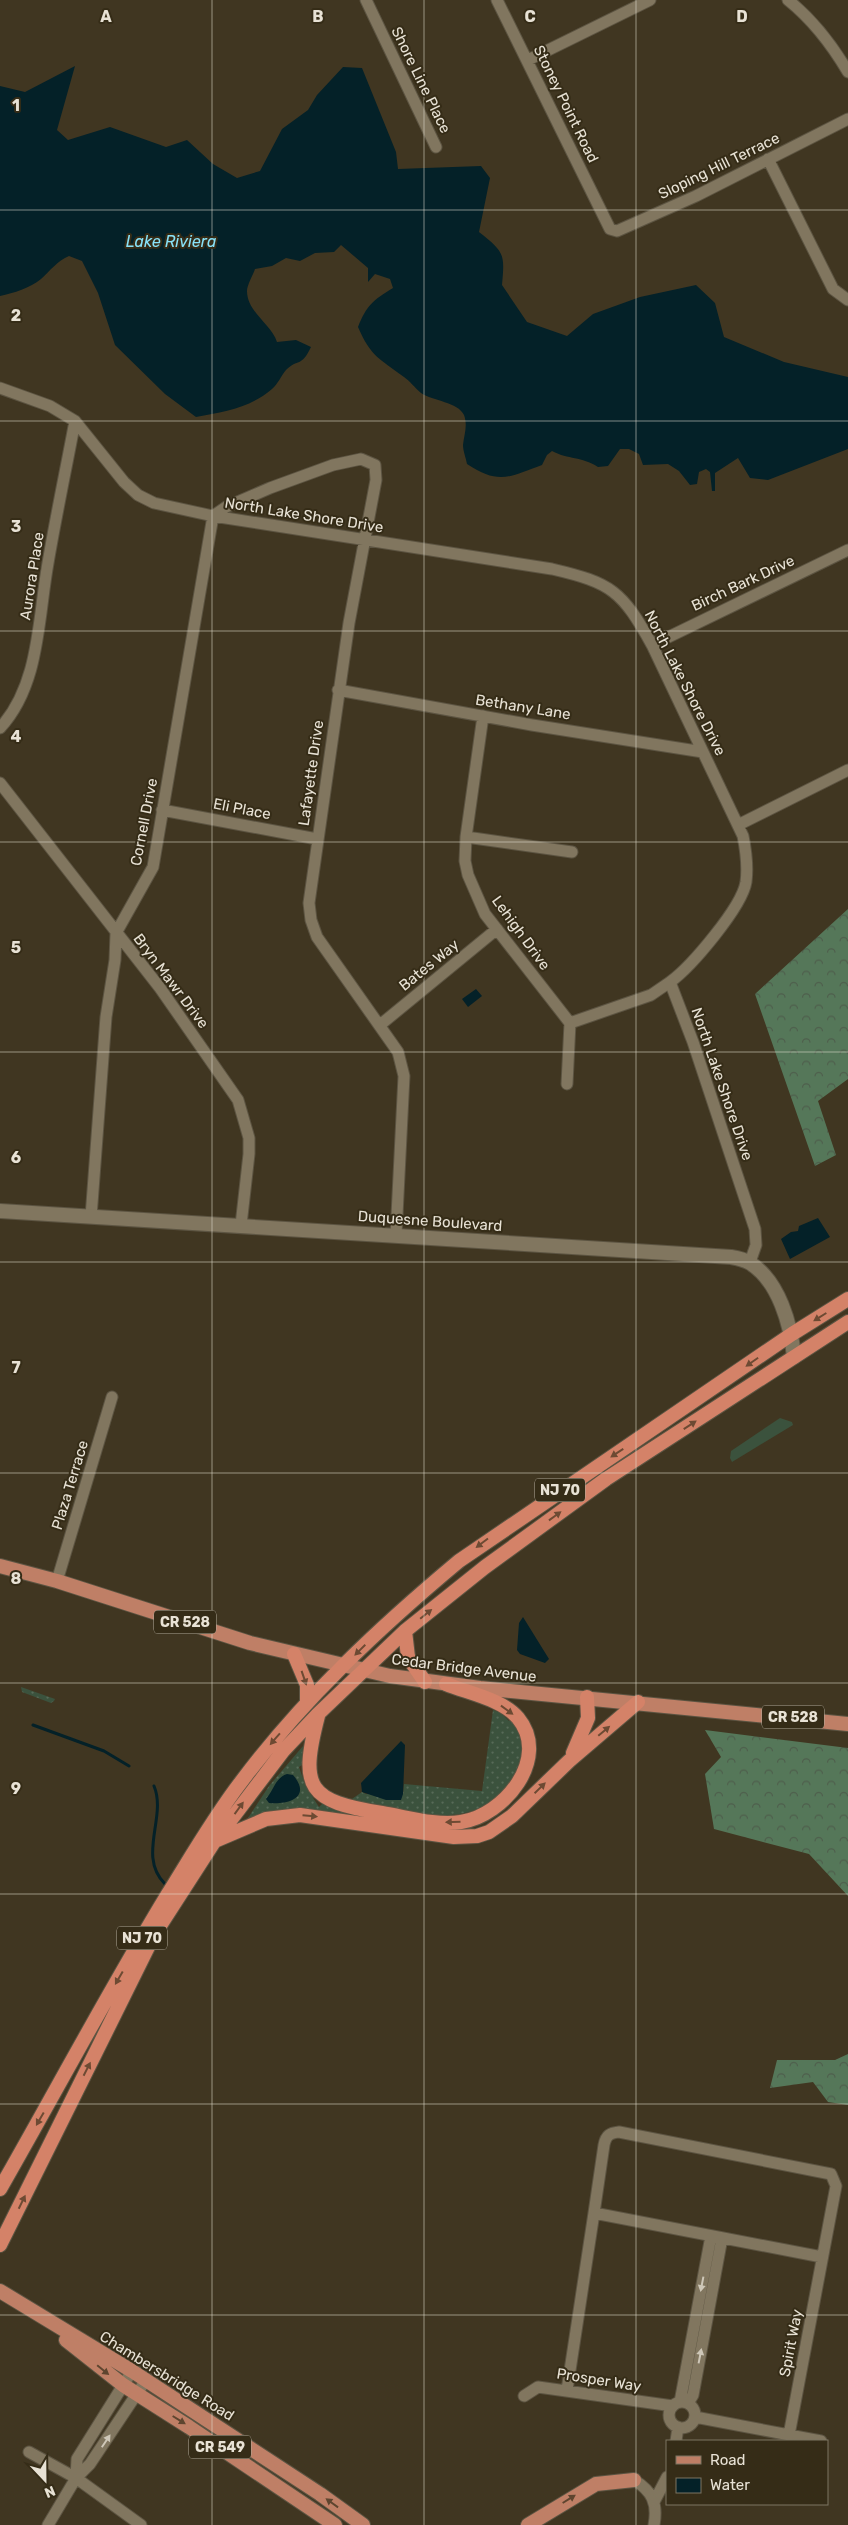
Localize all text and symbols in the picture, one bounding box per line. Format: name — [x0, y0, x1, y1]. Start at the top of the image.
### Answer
text: A — [100, 7, 112, 26]
text: B — [312, 7, 324, 26]
text: C — [524, 7, 536, 26]
text: D — [736, 7, 748, 26]
street label: Shore Line Place — [387, 24, 455, 136]
street label: Stoney Point Road — [530, 42, 602, 166]
text: 1 — [12, 96, 20, 115]
street label: Sloping Hill Terrace — [655, 129, 783, 203]
water label: Lake Riviera — [126, 232, 216, 251]
text: 2 — [11, 306, 21, 325]
street label: North Lake Shore Drive — [223, 494, 385, 536]
text: 3 — [11, 517, 21, 536]
street label: Aurora Place — [16, 531, 48, 621]
street label: Birch Bark Drive — [689, 551, 797, 615]
street label: North Lake Shore Drive — [641, 607, 729, 759]
street label: Bethany Lane — [474, 691, 572, 723]
street label: Lafayette Drive — [295, 719, 327, 827]
text: 4 — [11, 727, 22, 746]
street label: Cornell Drive — [127, 777, 161, 867]
street label: Eli Place — [212, 795, 272, 823]
street label: Lehigh Drive — [488, 892, 554, 974]
street label: Bryn Mawr Drive — [129, 930, 213, 1032]
street label: Bates Way — [395, 935, 463, 995]
text: 5 — [11, 938, 21, 957]
street label: North Lake Shore Drive — [687, 1005, 757, 1163]
text: 6 — [11, 1148, 21, 1167]
street label: Duquesne Boulevard — [357, 1207, 503, 1235]
one-way arrow — [813, 1312, 826, 1321]
one-way arrow — [745, 1357, 758, 1367]
text: 7 — [11, 1358, 21, 1377]
one-way arrow — [683, 1421, 697, 1430]
street label: Plaza Terrace — [48, 1438, 92, 1532]
one-way arrow — [611, 1448, 624, 1458]
road number: NJ 70 — [535, 1478, 585, 1502]
one-way arrow — [548, 1511, 562, 1521]
one-way arrow — [476, 1538, 489, 1549]
text: 8 — [11, 1569, 22, 1588]
one-way arrow — [419, 1609, 432, 1620]
road number: CR 528 — [154, 1610, 216, 1634]
one-way arrow — [354, 1644, 366, 1656]
street label: Cedar Bridge Avenue — [390, 1650, 538, 1686]
one-way arrow — [301, 1670, 308, 1685]
one-way arrow — [500, 1704, 513, 1715]
road number: CR 528 — [762, 1705, 824, 1728]
one-way arrow — [597, 1726, 610, 1737]
one-way arrow — [269, 1733, 281, 1745]
text: 9 — [11, 1779, 21, 1798]
one-way arrow — [534, 1782, 546, 1794]
one-way arrow — [233, 1802, 244, 1815]
one-way arrow — [302, 1812, 318, 1820]
one-way arrow — [445, 1819, 461, 1827]
road number: NJ 70 — [117, 1926, 167, 1950]
one-way arrow — [115, 1971, 124, 1984]
one-way arrow — [83, 2062, 91, 2077]
one-way arrow — [36, 2112, 44, 2127]
one-way arrow — [18, 2194, 26, 2209]
one-way arrow — [697, 2277, 705, 2293]
street label: Spirit Way — [776, 2308, 806, 2378]
street label: Chambersbridge Road — [96, 2327, 238, 2425]
one-way arrow — [696, 2348, 704, 2364]
one-way arrow — [97, 2364, 110, 2375]
street label: Prosper Way — [555, 2364, 643, 2396]
one-way arrow — [172, 2415, 186, 2425]
one-way arrow — [101, 2434, 111, 2447]
road number: CR 549 — [189, 2436, 251, 2458]
legend — [666, 2440, 828, 2505]
text: Road — [710, 2451, 746, 2469]
north arrow — [20, 2455, 70, 2505]
text: Water — [710, 2476, 750, 2494]
text: N — [42, 2482, 58, 2501]
one-way arrow — [563, 2495, 576, 2504]
one-way arrow — [326, 2497, 339, 2508]

